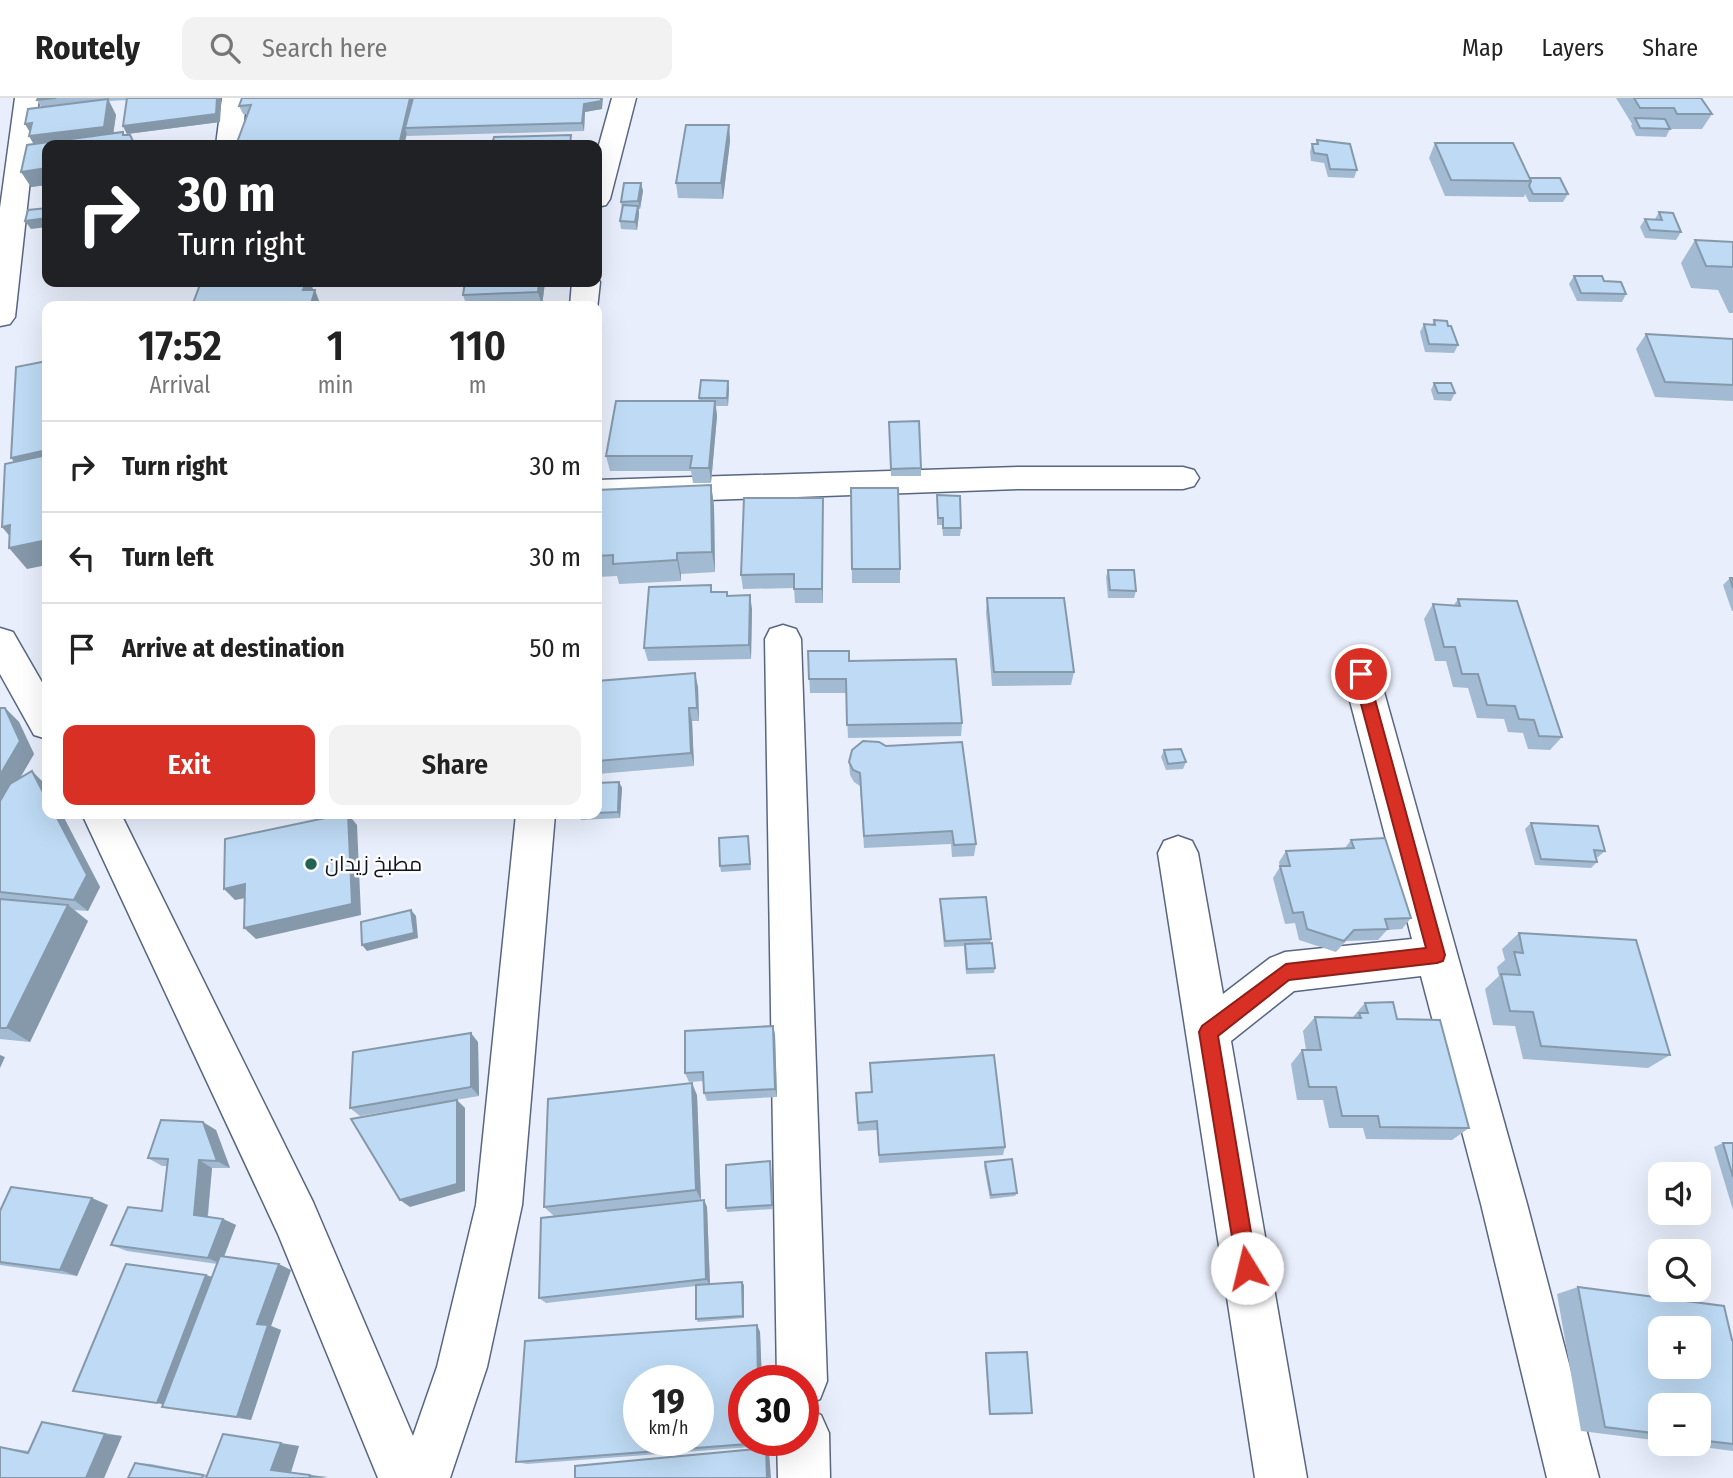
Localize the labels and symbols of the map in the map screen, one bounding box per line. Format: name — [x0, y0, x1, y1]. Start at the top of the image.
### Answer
pin — [1331, 644, 1391, 704]
place label: مطبخ زيدان — [325, 851, 422, 878]
marker: مطبخ زيدان — [303, 856, 319, 872]
position arrow — [1210, 1231, 1284, 1305]
speed limit sign: 30 — [728, 1365, 819, 1456]

